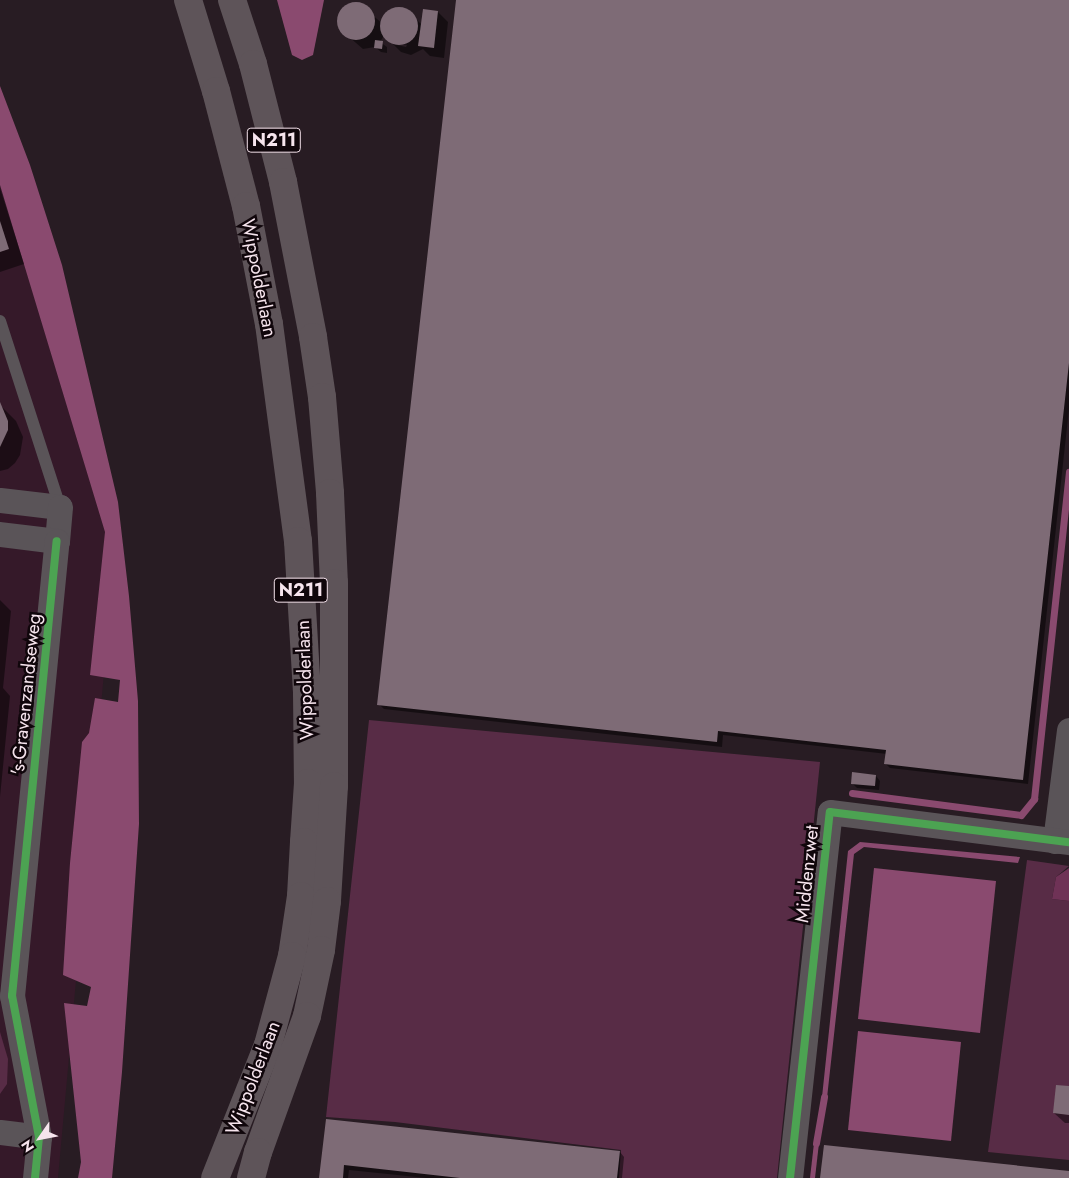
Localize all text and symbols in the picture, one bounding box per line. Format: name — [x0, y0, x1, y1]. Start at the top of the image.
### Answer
road number: N211 — [246, 124, 302, 156]
street label: Wippolderlaan — [236, 217, 282, 339]
road number: N211 — [274, 574, 328, 606]
street label: 's-Gravenzandseweg — [6, 612, 46, 776]
street label: Wippolderlaan — [292, 620, 318, 740]
street label: Middenzwet — [791, 824, 823, 924]
street label: Wippolderlaan — [221, 1018, 285, 1138]
north arrow — [15, 1113, 65, 1163]
text: N — [16, 1136, 39, 1156]

